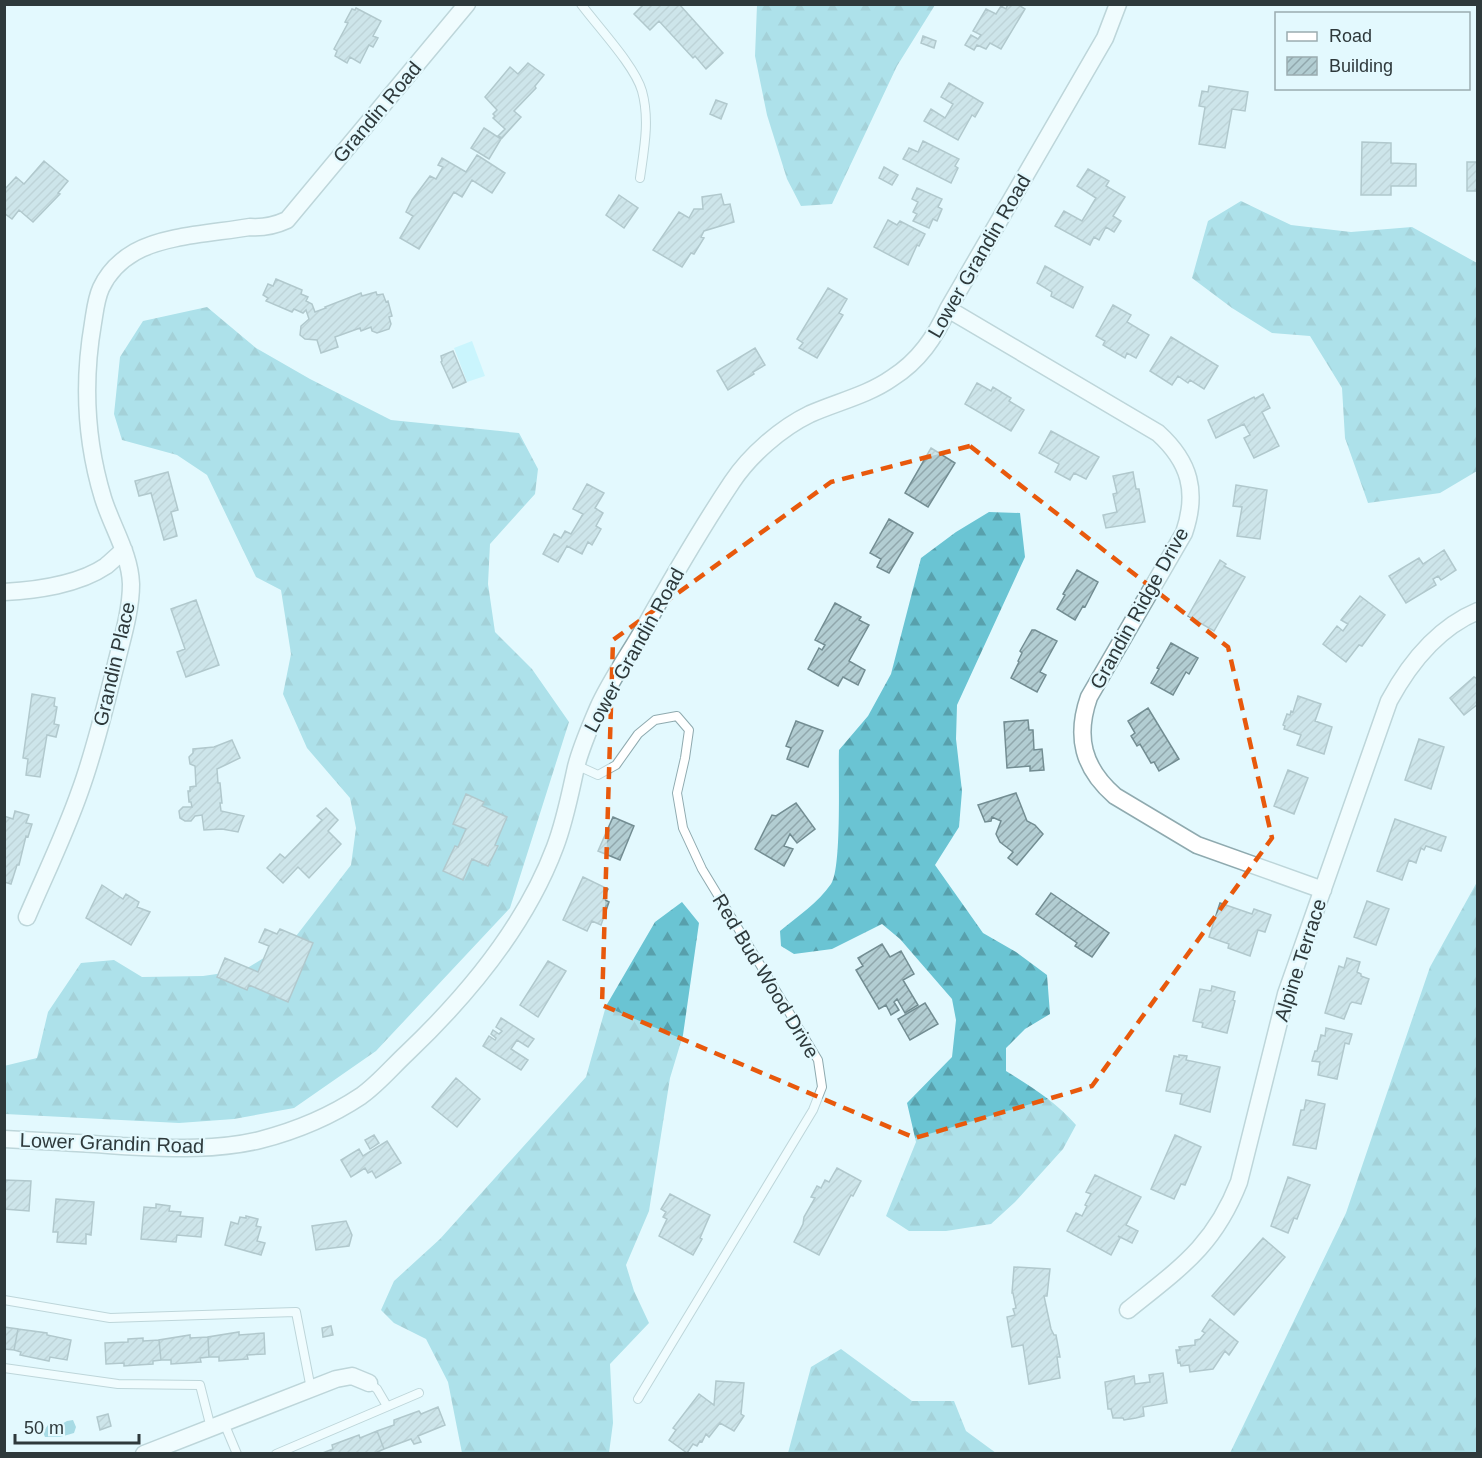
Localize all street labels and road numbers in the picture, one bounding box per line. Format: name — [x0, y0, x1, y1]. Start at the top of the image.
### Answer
street label: Grandin Road — [329, 57, 425, 167]
street label: Lower Grandin Road — [923, 171, 1035, 341]
street label: Grandin Ridge Drive — [1085, 523, 1193, 693]
street label: Lower Grandin Road — [580, 564, 688, 736]
street label: Grandin Place — [89, 600, 139, 728]
street label: Red Bud Wood Drive — [708, 890, 824, 1062]
street label: Alpine Terrace — [1270, 896, 1330, 1024]
street label: Lower Grandin Road — [19, 1129, 205, 1157]

